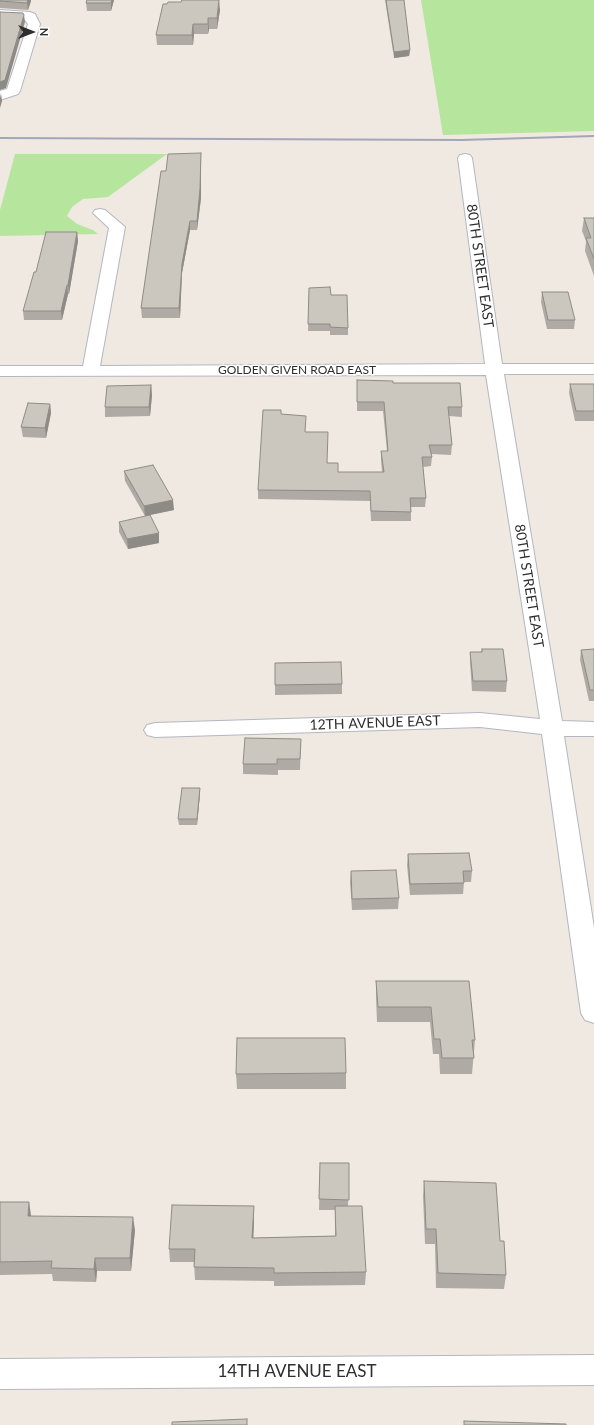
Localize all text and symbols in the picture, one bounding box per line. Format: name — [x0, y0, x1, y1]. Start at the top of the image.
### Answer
north arrow — [12, 12, 52, 52]
text: N — [38, 28, 51, 36]
street label: 80TH STREET EAST — [463, 203, 497, 329]
street label: GOLDEN GIVEN ROAD EAST — [218, 363, 376, 377]
street label: 80TH STREET EAST — [511, 523, 547, 649]
street label: 12TH AVENUE EAST — [309, 712, 441, 734]
street label: 14TH AVENUE EAST — [217, 1362, 377, 1382]

